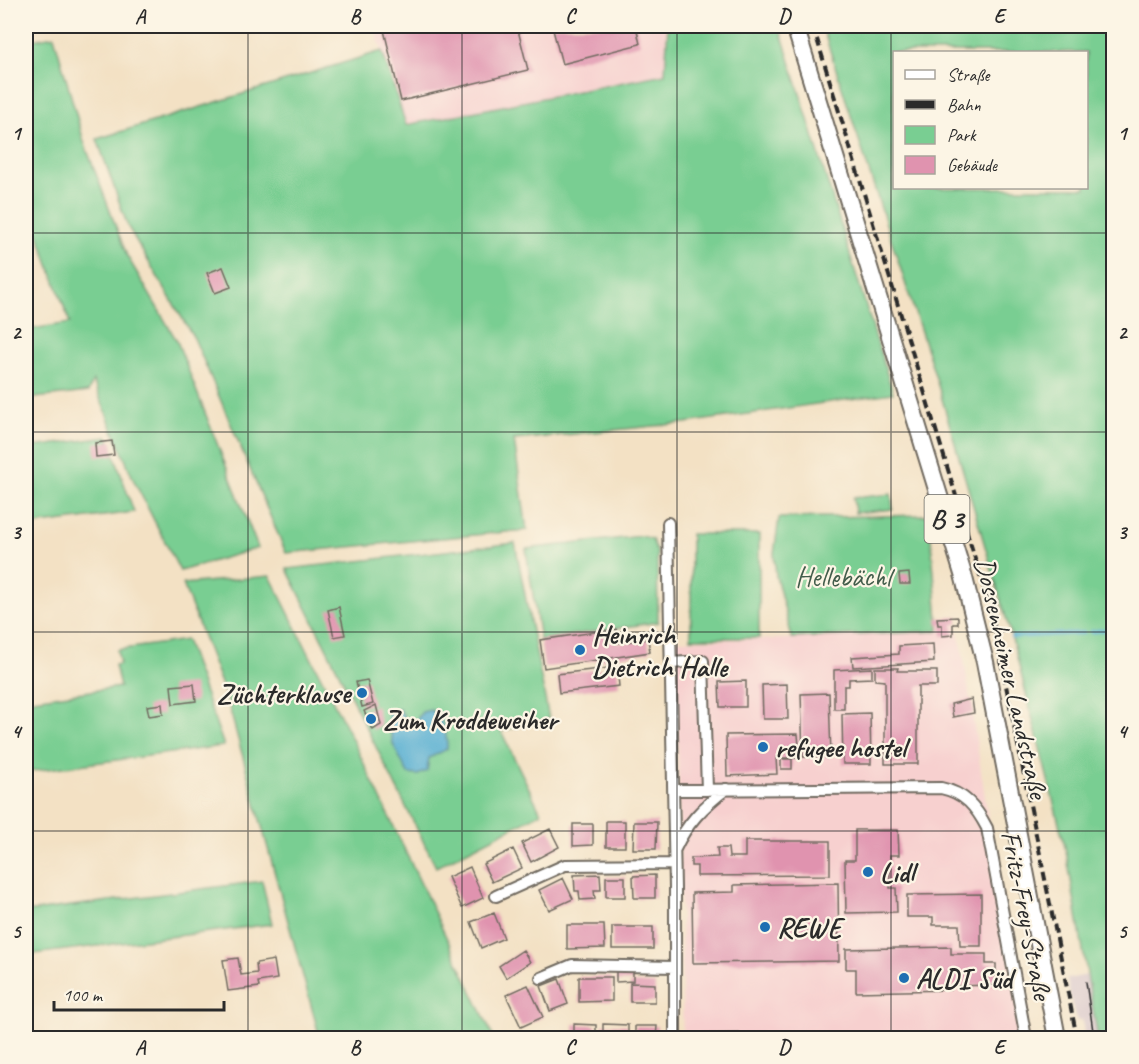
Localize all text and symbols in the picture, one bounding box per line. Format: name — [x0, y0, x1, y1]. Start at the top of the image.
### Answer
text: A — [135, 4, 147, 29]
text: B — [350, 4, 362, 29]
text: C — [565, 4, 577, 29]
text: D — [778, 4, 792, 29]
text: E — [994, 4, 1008, 29]
legend — [893, 51, 1088, 189]
text: Straße — [947, 64, 991, 86]
text: Bahn — [947, 94, 982, 116]
text: 1 — [12, 121, 23, 146]
text: 1 — [1118, 121, 1129, 146]
text: Park — [947, 124, 977, 146]
text: Gebäude — [947, 154, 998, 176]
text: 2 — [12, 320, 23, 345]
text: 2 — [1118, 320, 1129, 345]
road number: B 3 — [924, 495, 970, 543]
text: 3 — [12, 520, 23, 545]
text: 3 — [1118, 520, 1129, 545]
street label: Dossenheimer Landstraße — [967, 554, 1057, 804]
park label: Hellebächl — [795, 559, 896, 594]
place label: Heinrich Dietrich Halle — [592, 617, 730, 684]
marker: Heinrich Dietrich Halle — [573, 643, 587, 657]
place label: Züchterklause — [217, 676, 353, 711]
marker: Züchterklause — [355, 686, 369, 700]
place label: Zum Kroddeweiher — [383, 702, 560, 737]
marker: Zum Kroddeweiher — [364, 712, 378, 726]
text: 4 — [12, 719, 24, 744]
text: 4 — [1118, 719, 1130, 744]
place label: refugee hostel — [775, 730, 912, 765]
marker: refugee hostel — [756, 740, 770, 754]
street label: Fritz-Frey-Straße — [993, 828, 1061, 1004]
place label: Lidl — [880, 855, 919, 890]
marker: Lidl — [861, 865, 875, 879]
place label: REWE — [777, 910, 846, 945]
text: 5 — [12, 919, 23, 944]
text: 5 — [1118, 919, 1129, 944]
marker: REWE — [758, 920, 772, 934]
place label: ALDI Süd — [916, 961, 1017, 996]
marker: ALDI Süd — [897, 971, 911, 985]
scale bar — [54, 974, 224, 1012]
text: 100 m — [63, 984, 104, 1006]
text: A — [135, 1035, 147, 1060]
text: B — [350, 1035, 362, 1060]
text: C — [565, 1035, 577, 1060]
text: D — [778, 1035, 792, 1060]
text: E — [994, 1035, 1008, 1060]

